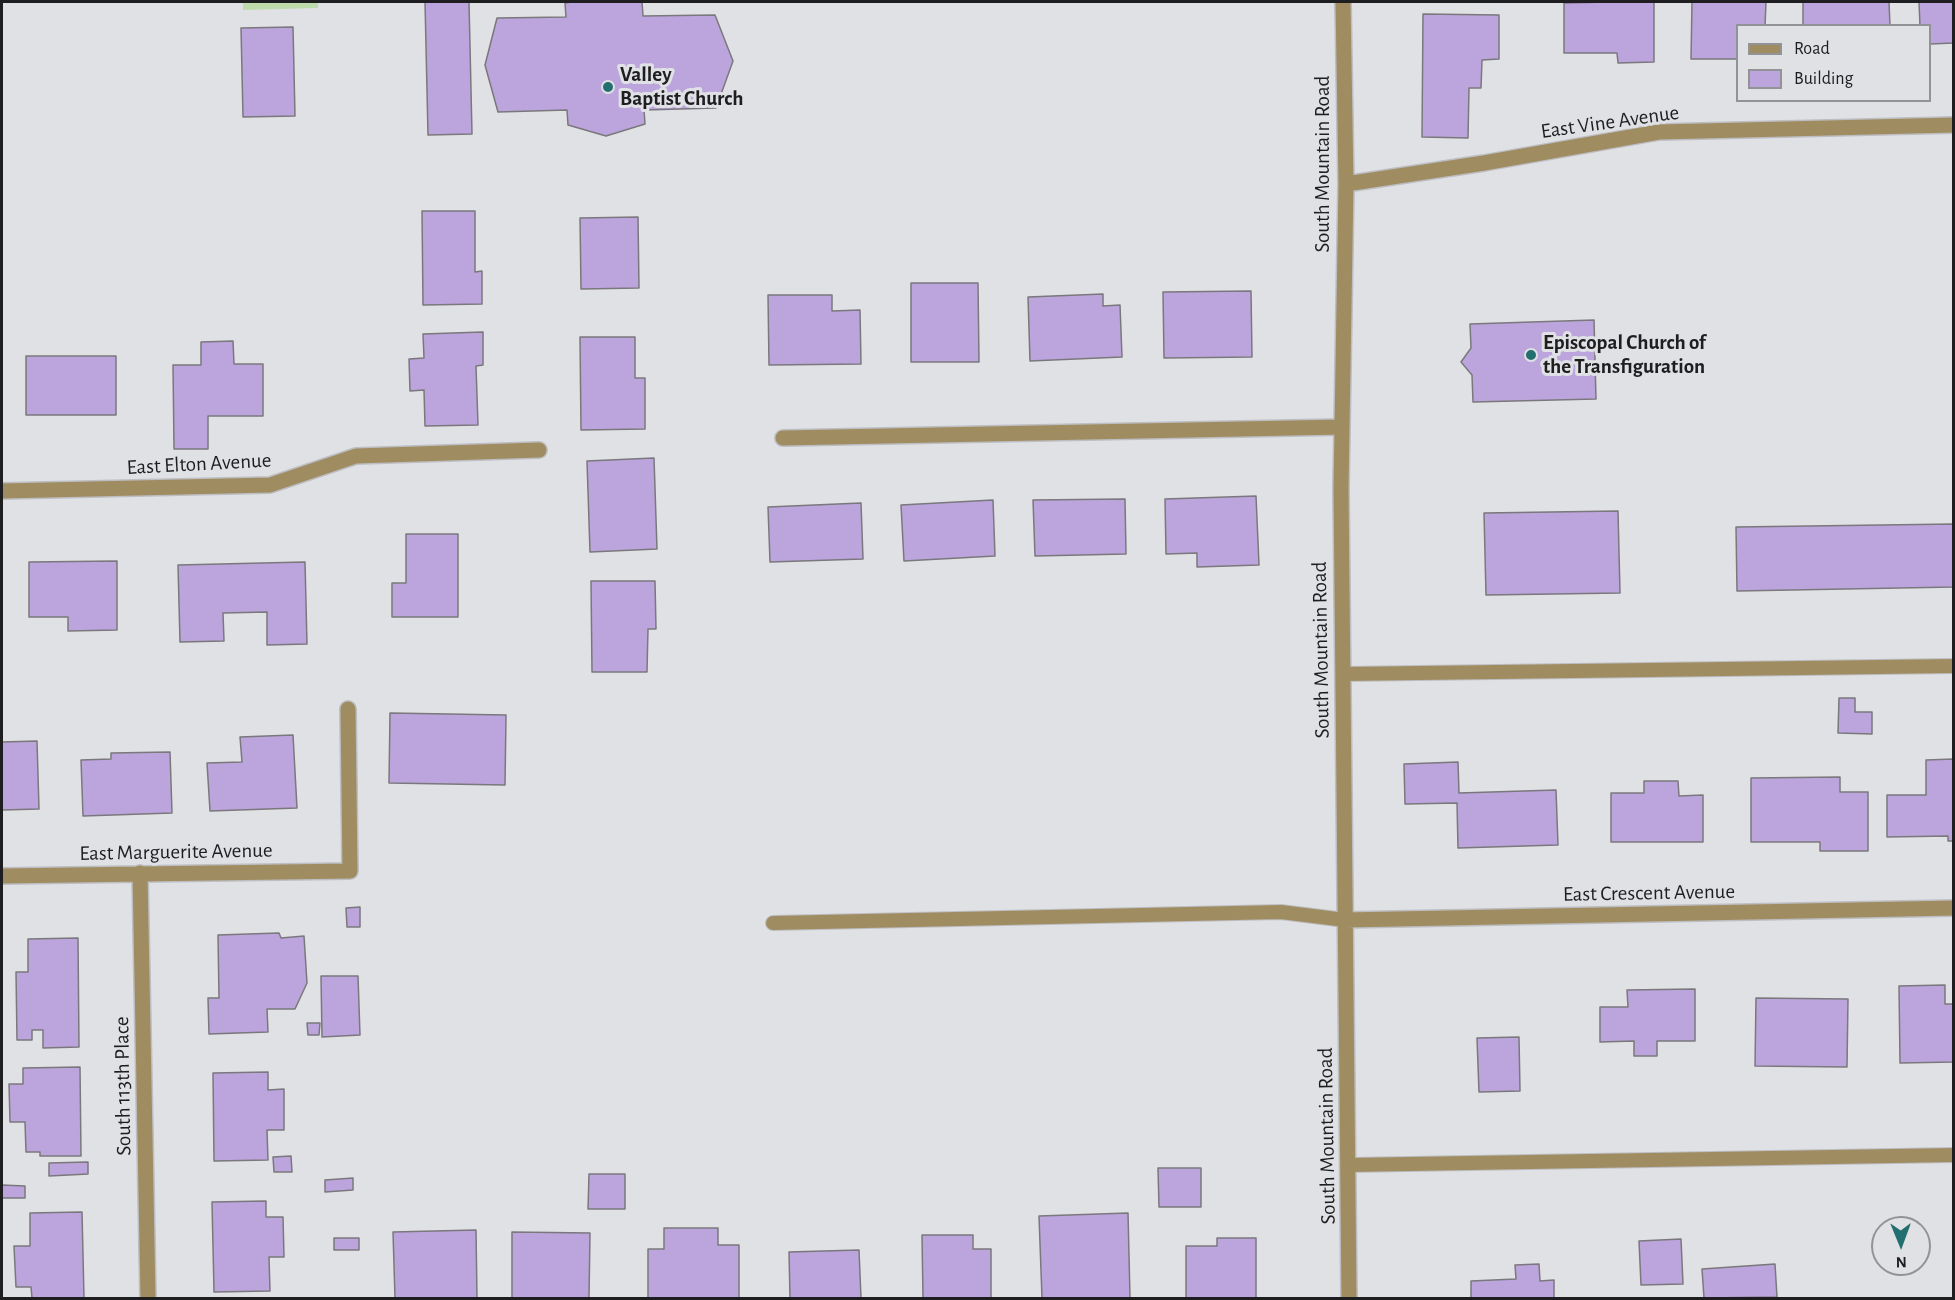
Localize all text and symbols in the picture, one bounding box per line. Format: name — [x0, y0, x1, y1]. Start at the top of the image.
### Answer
legend — [1736, 24, 1931, 102]
text: Road — [1794, 40, 1830, 58]
place label: Valley Baptist Church — [620, 62, 744, 112]
text: Building — [1794, 70, 1853, 88]
street label: South Mountain Road — [1310, 76, 1336, 252]
marker: Valley Baptist Church — [601, 80, 615, 94]
street label: East Vine Avenue — [1539, 100, 1681, 144]
place label: Episcopal Church of the Transfiguration — [1543, 330, 1706, 380]
marker: Episcopal Church of the Transfiguration — [1524, 348, 1538, 362]
street label: East Elton Avenue — [126, 448, 272, 480]
street label: South Mountain Road — [1307, 561, 1335, 739]
street label: East Marguerite Avenue — [79, 838, 273, 866]
street label: East Crescent Avenue — [1563, 879, 1735, 907]
street label: South 113th Place — [109, 1016, 137, 1156]
street label: South Mountain Road — [1313, 1047, 1341, 1225]
north arrow — [1871, 1216, 1931, 1276]
text: N — [1896, 1254, 1907, 1270]

